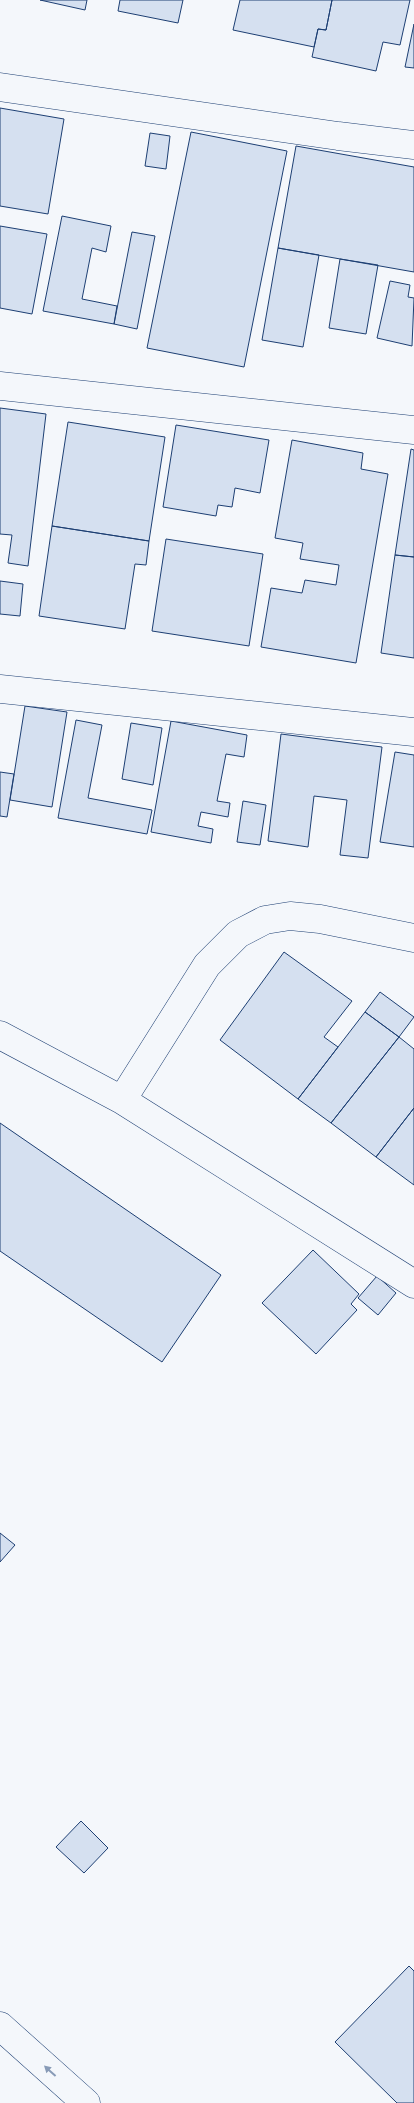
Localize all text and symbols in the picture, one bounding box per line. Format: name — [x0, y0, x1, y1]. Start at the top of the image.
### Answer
one-way arrow — [43, 2065, 56, 2076]

